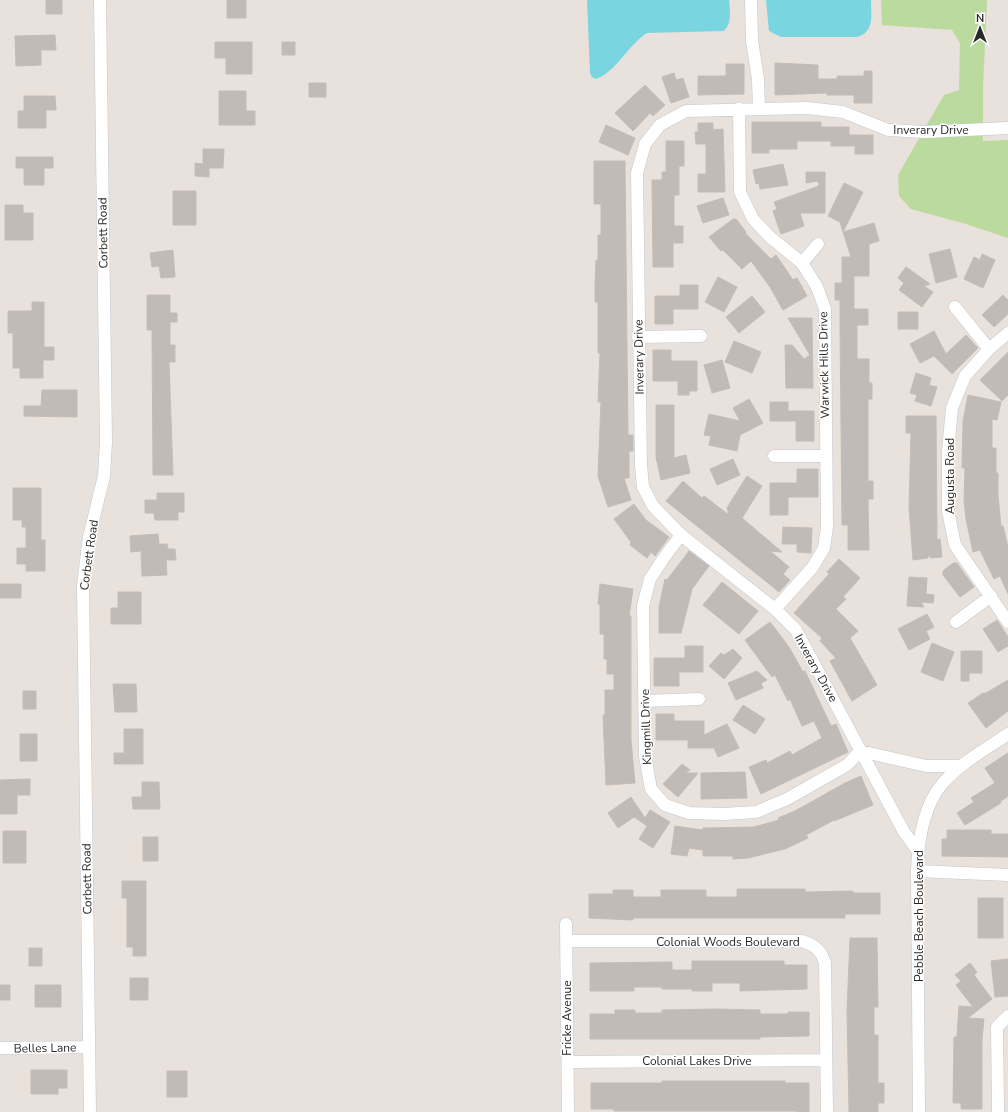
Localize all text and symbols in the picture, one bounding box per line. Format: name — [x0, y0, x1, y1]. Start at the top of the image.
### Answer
north arrow — [960, 8, 1000, 48]
text: N — [976, 11, 984, 26]
street label: Inverary Drive — [893, 122, 969, 138]
street label: Corbett Road — [94, 197, 112, 269]
street label: Warwick Hills Drive — [815, 311, 833, 419]
street label: Inverary Drive — [630, 319, 648, 395]
street label: Augusta Road — [942, 438, 958, 514]
street label: Corbett Road — [76, 519, 102, 591]
street label: Inverary Drive — [791, 631, 841, 705]
street label: Kingmill Drive — [637, 689, 655, 765]
street label: Corbett Road — [78, 843, 96, 915]
street label: Pebble Beach Boulevard — [911, 850, 927, 982]
street label: Colonial Woods Boulevard — [656, 934, 800, 950]
street label: Fricke Avenue — [559, 980, 575, 1056]
street label: Belles Lane — [13, 1039, 77, 1057]
street label: Colonial Lakes Drive — [642, 1053, 752, 1069]

